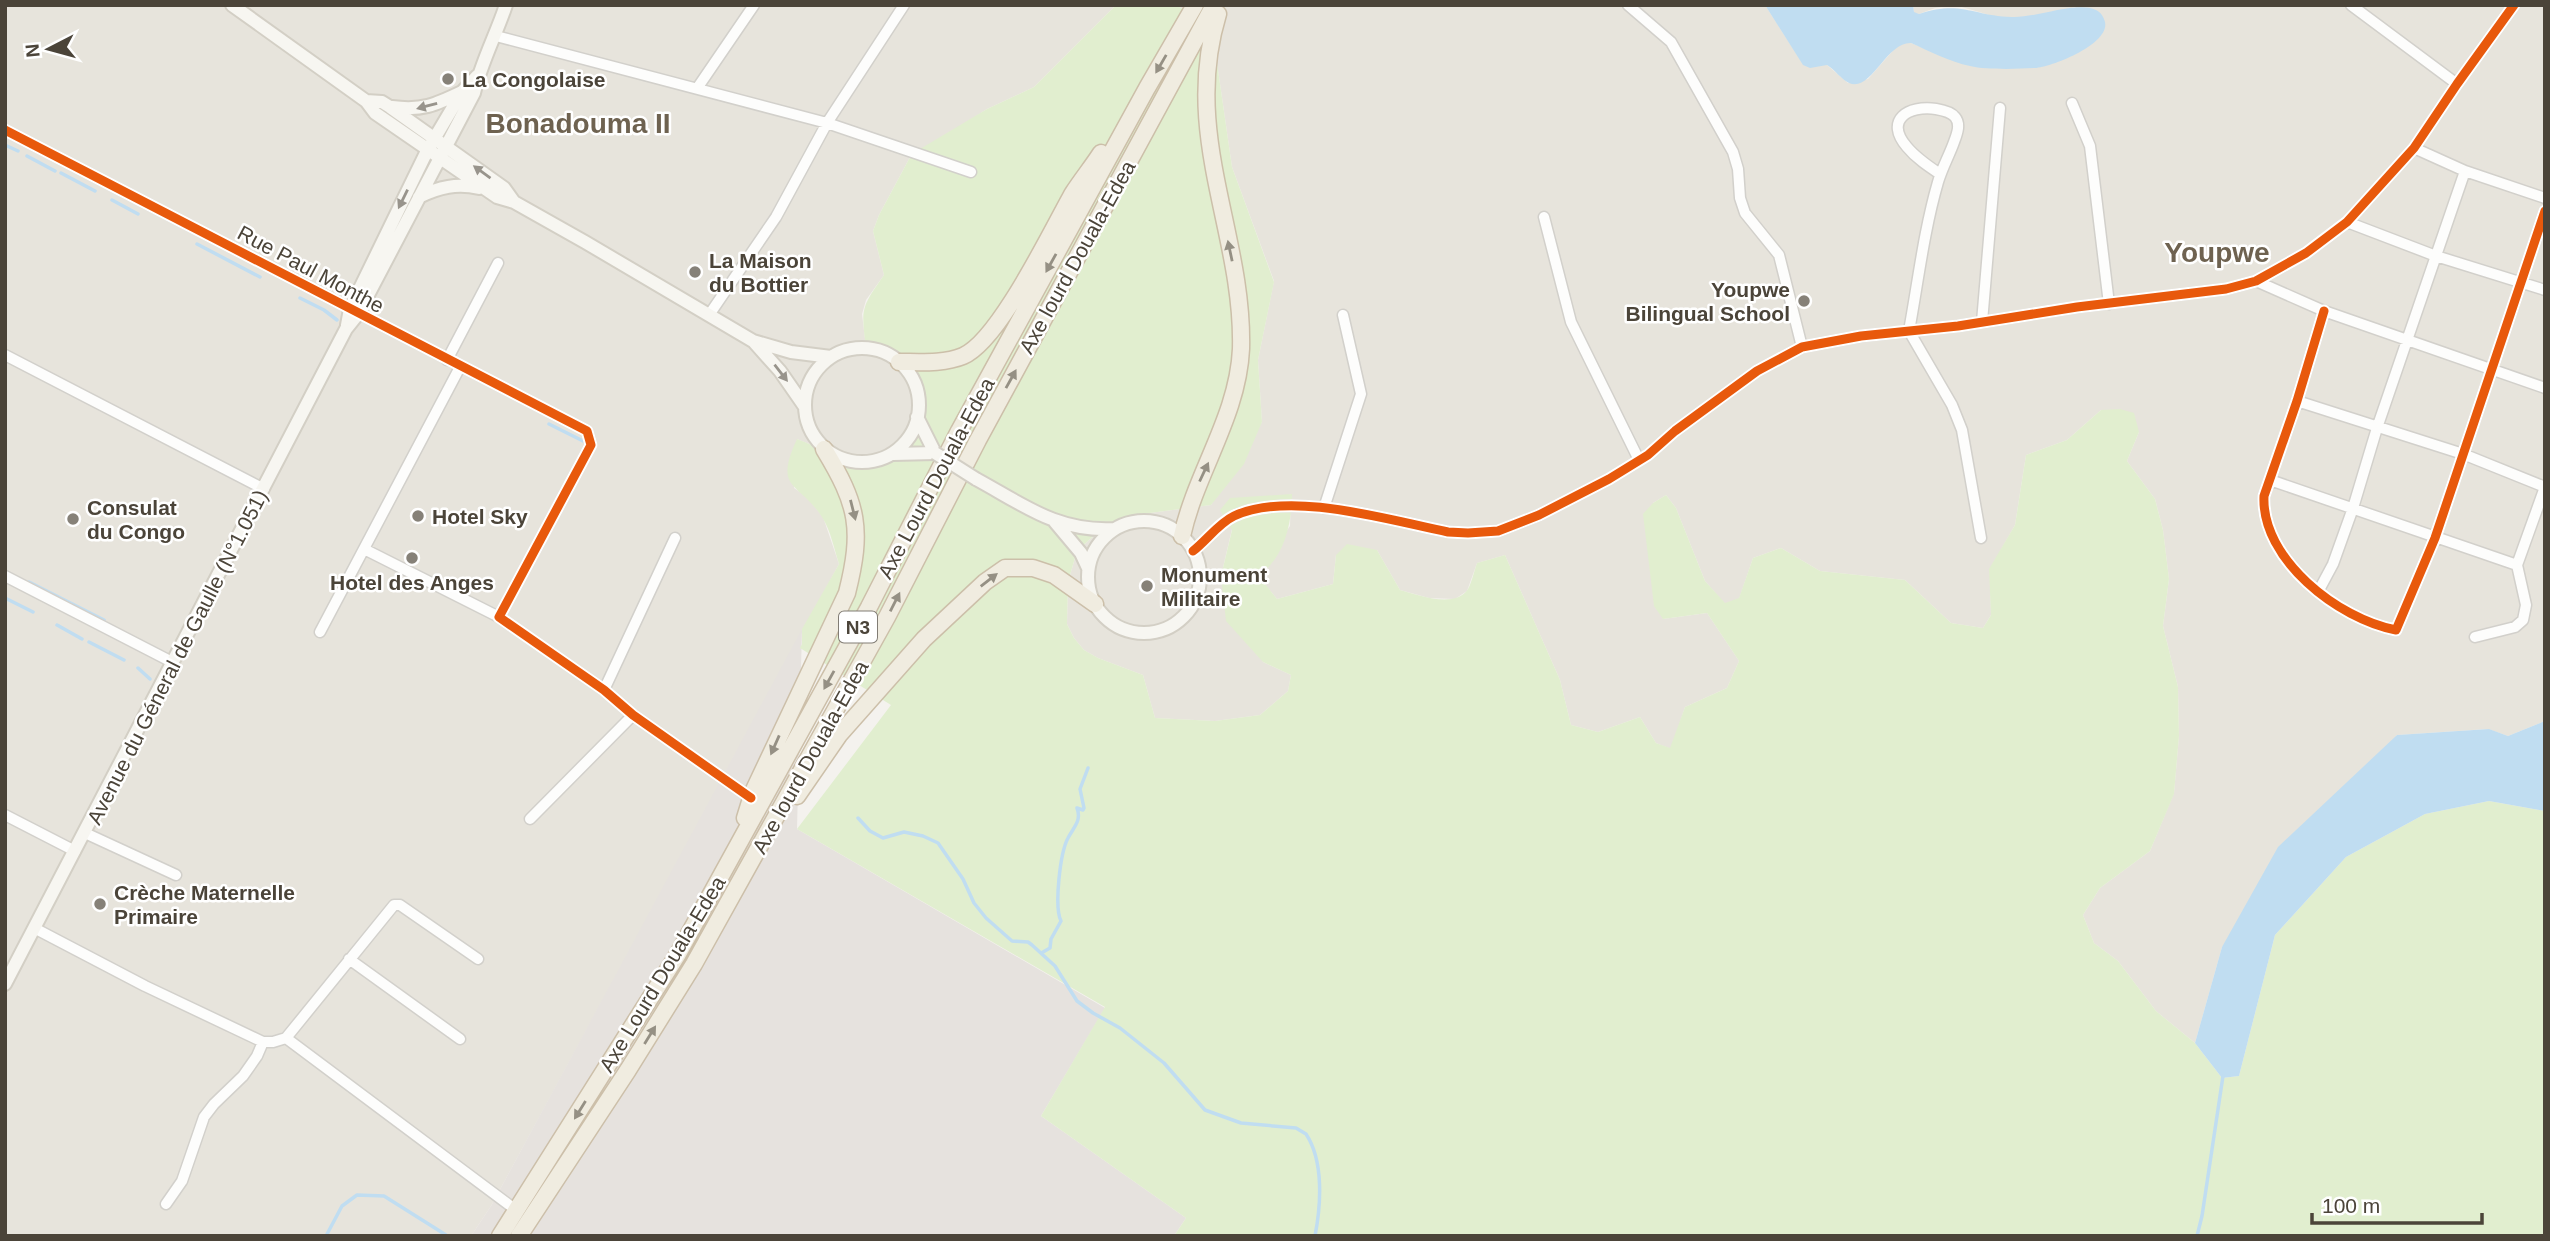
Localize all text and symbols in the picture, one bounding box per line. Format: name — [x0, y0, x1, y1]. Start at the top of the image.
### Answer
north arrow — [14, 14, 84, 84]
text: N — [21, 43, 44, 59]
one-way arrow — [1155, 55, 1167, 74]
place label: La Congolaise — [462, 68, 606, 91]
marker: La Congolaise — [440, 71, 456, 87]
one-way arrow — [416, 101, 438, 112]
district label: Bonadouma II — [485, 108, 671, 139]
street label: Axe lourd Douala-Edea — [1014, 156, 1140, 358]
one-way arrow — [473, 165, 491, 179]
one-way arrow — [398, 189, 409, 209]
street label: Rue Paul Monthe — [234, 221, 388, 317]
district label: Youpwe — [2164, 237, 2270, 268]
one-way arrow — [1224, 240, 1235, 262]
place label: La Maison du Bottier — [709, 249, 812, 296]
one-way arrow — [1045, 254, 1057, 273]
marker: La Maison du Bottier — [687, 264, 703, 280]
place label: Youpwe Bilingual School — [1625, 278, 1790, 325]
marker: Youpwe Bilingual School — [1796, 293, 1812, 309]
one-way arrow — [773, 364, 787, 382]
one-way arrow — [1005, 369, 1017, 389]
street label: Axe Lourd Douala-Edea — [873, 373, 999, 582]
one-way arrow — [1199, 461, 1210, 482]
street label: Avenue du Géneral de Gaulle (N°1.051) — [82, 486, 272, 828]
place label: Consulat du Congo — [87, 496, 185, 543]
one-way arrow — [848, 499, 859, 521]
place label: Hotel Sky — [432, 505, 528, 528]
marker: Hotel Sky — [410, 508, 426, 524]
marker: Consulat du Congo — [65, 511, 81, 527]
marker: Hotel des Anges — [404, 550, 420, 566]
place label: Monument Militaire — [1161, 563, 1267, 610]
place label: Hotel des Anges — [330, 571, 494, 594]
one-way arrow — [979, 573, 997, 588]
marker: Monument Militaire — [1139, 578, 1155, 594]
one-way arrow — [889, 593, 901, 612]
road number: N3 — [839, 612, 877, 642]
street label: Axe lourd Douala-Edea — [747, 656, 873, 858]
one-way arrow — [823, 671, 835, 690]
one-way arrow — [769, 734, 780, 755]
street label: Axe Lourd Douala-Edea — [594, 872, 730, 1076]
place label: Crèche Maternelle Primaire — [114, 881, 295, 928]
marker: Crèche Maternelle Primaire — [92, 896, 108, 912]
one-way arrow — [643, 1025, 656, 1044]
one-way arrow — [573, 1100, 586, 1120]
scale bar — [2312, 1182, 2482, 1226]
text: 100 m — [2322, 1194, 2380, 1217]

